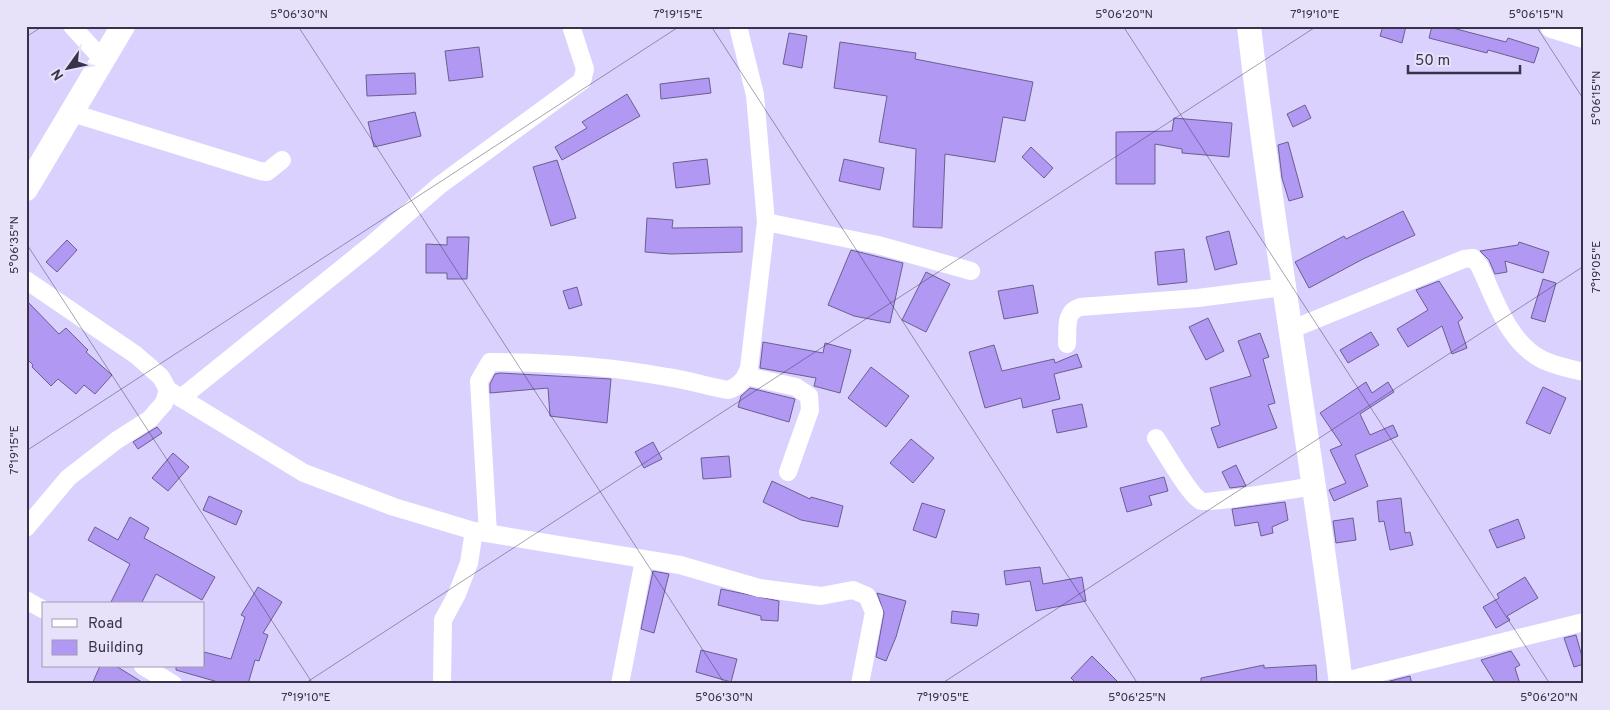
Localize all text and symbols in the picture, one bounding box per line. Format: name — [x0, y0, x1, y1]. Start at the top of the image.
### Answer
text: 5°06'30"N — [270, 7, 328, 23]
text: 7°19'15"E — [653, 7, 703, 23]
text: 5°06'20"N — [1095, 7, 1153, 23]
text: 7°19'10"E — [1290, 7, 1340, 23]
text: 5°06'15"N — [1508, 7, 1564, 23]
north arrow — [42, 42, 92, 92]
scale bar — [1408, 42, 1520, 74]
text: 50 m — [1415, 52, 1450, 71]
text: N — [48, 65, 68, 83]
text: 5°06'15"N — [1589, 70, 1605, 126]
text: 5°06'35"N — [7, 216, 23, 274]
text: 7°19'05"E — [1589, 241, 1605, 293]
text: 7°19'15"E — [7, 425, 23, 475]
legend — [42, 602, 205, 668]
text: Road — [88, 615, 123, 634]
text: Building — [88, 639, 143, 658]
text: 7°19'10"E — [281, 690, 331, 706]
text: 5°06'30"N — [695, 690, 753, 706]
text: 7°19'05"E — [917, 690, 969, 706]
text: 5°06'25"N — [1108, 690, 1166, 706]
text: 5°06'20"N — [1520, 690, 1578, 706]

